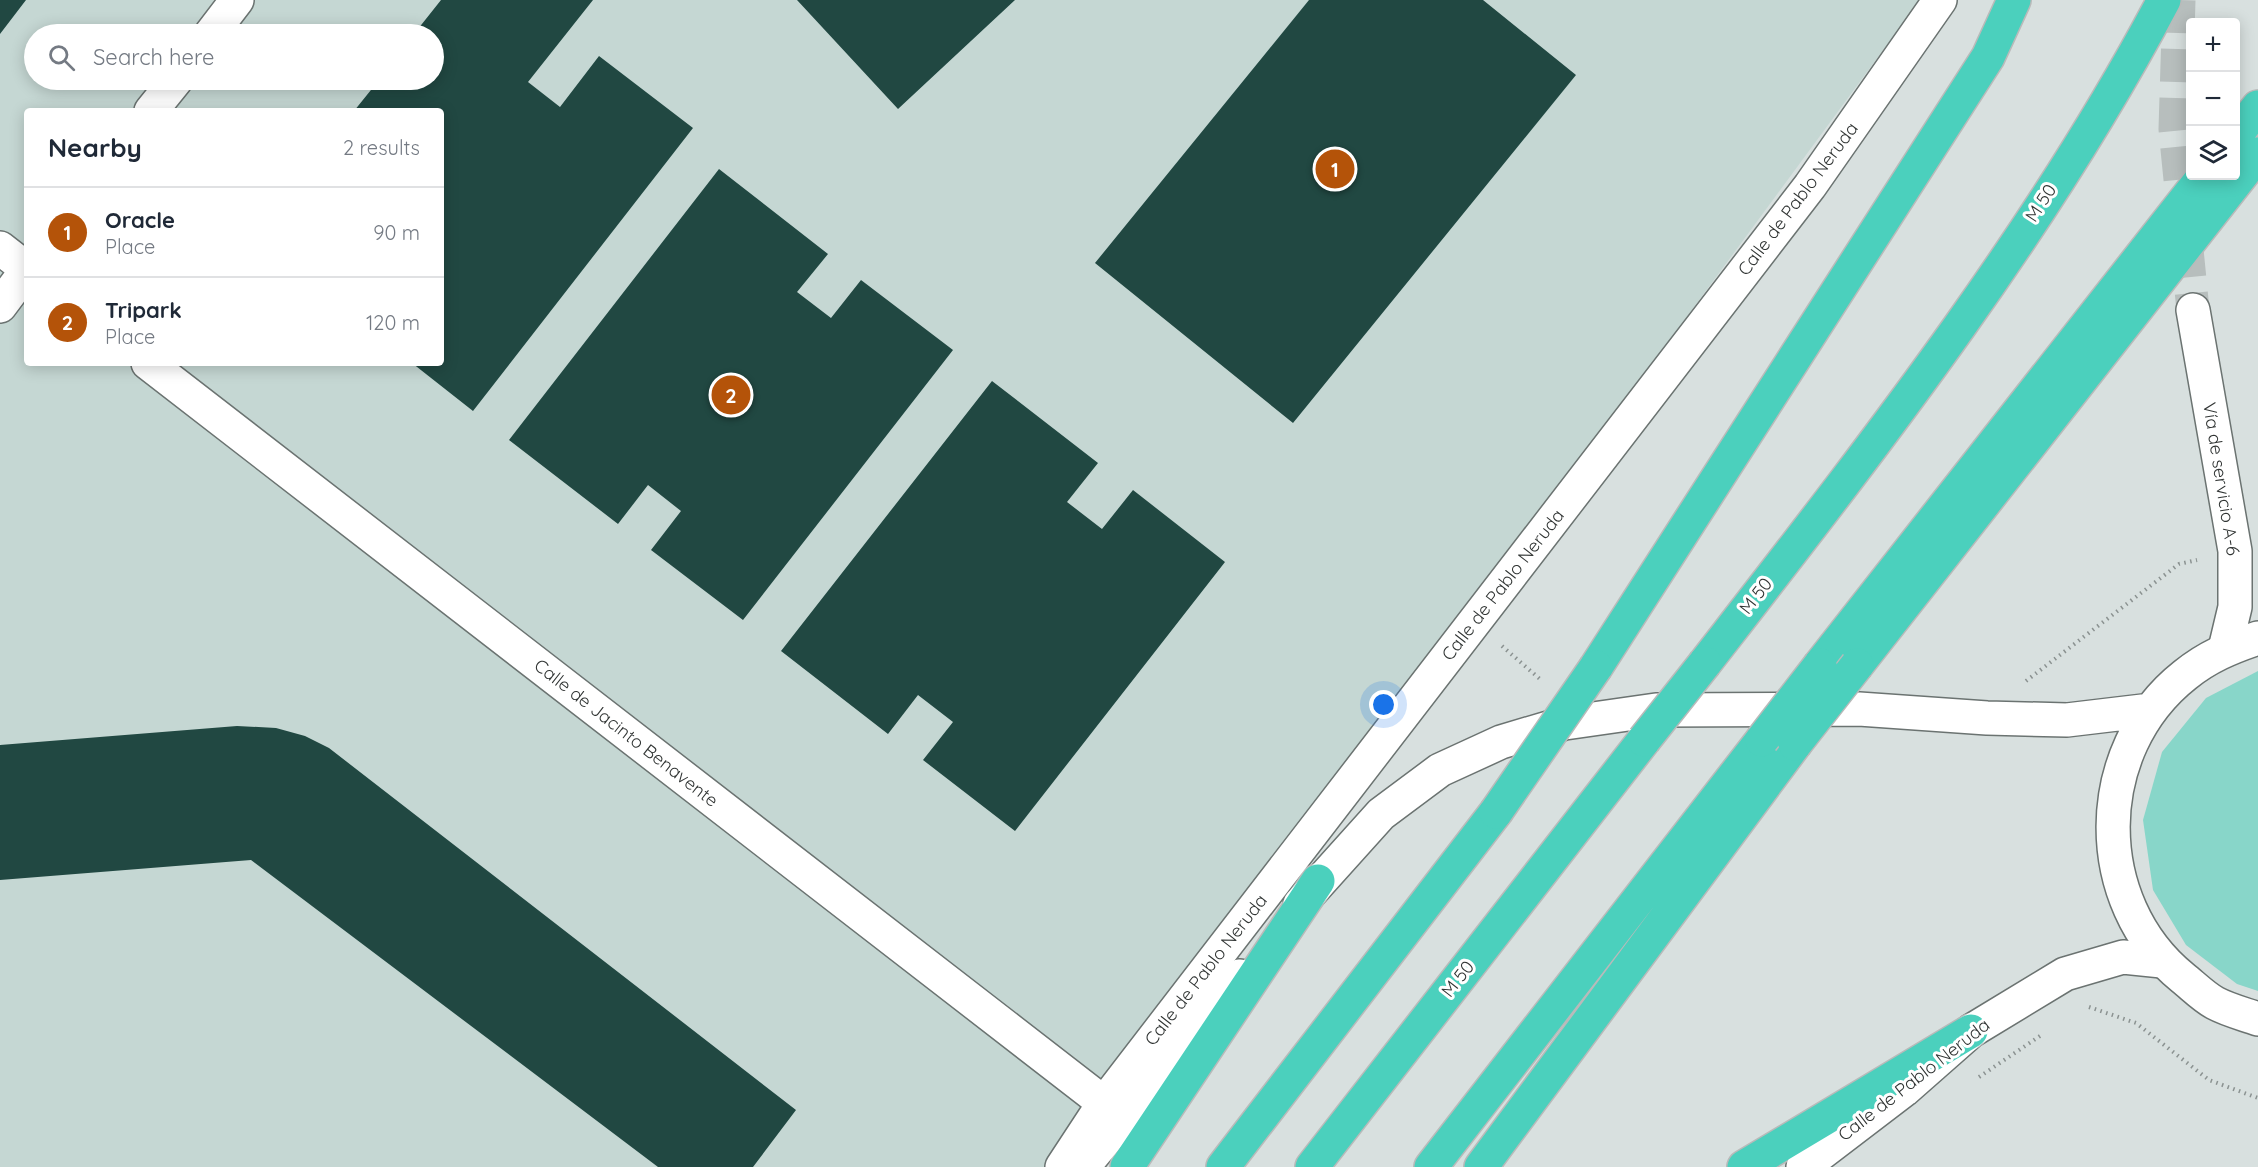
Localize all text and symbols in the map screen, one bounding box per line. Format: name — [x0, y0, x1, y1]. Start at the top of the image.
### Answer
map controls — [2186, 18, 2240, 180]
button: + — [2186, 18, 2240, 72]
search box — [24, 24, 444, 90]
icon: search — [45, 41, 78, 74]
text: Search here — [93, 43, 214, 71]
button: − — [2186, 72, 2240, 126]
street label: Calle de Pablo Neruda — [1732, 117, 1863, 280]
button: layers — [2186, 126, 2240, 180]
text: Nearby — [48, 131, 142, 164]
text: 2 results — [343, 135, 420, 160]
pin: 1 — [1316, 146, 1354, 192]
street label: M 50 — [2020, 180, 2061, 226]
text: Oracle — [105, 206, 175, 234]
text: 1 — [64, 220, 71, 245]
text: 90 m — [373, 220, 420, 245]
text: Place — [105, 234, 155, 259]
text: Tripark — [105, 296, 182, 324]
text: 2 — [62, 310, 73, 335]
text: 120 m — [366, 310, 420, 335]
text: Place — [105, 324, 155, 349]
pin: 2 — [712, 372, 750, 418]
street label: Vía de servicio A-6 — [2198, 401, 2245, 557]
street label: Calle de Pablo Neruda — [1436, 504, 1569, 665]
street label: M 50 — [1734, 573, 1777, 619]
street label: Calle de Jacinto Benavente — [530, 653, 723, 812]
your location — [1369, 690, 1398, 719]
street label: Calle de Pablo Neruda — [1139, 889, 1272, 1050]
street label: M 50 — [1436, 956, 1479, 1002]
street label: Calle de Pablo Neruda — [1833, 1013, 1994, 1146]

